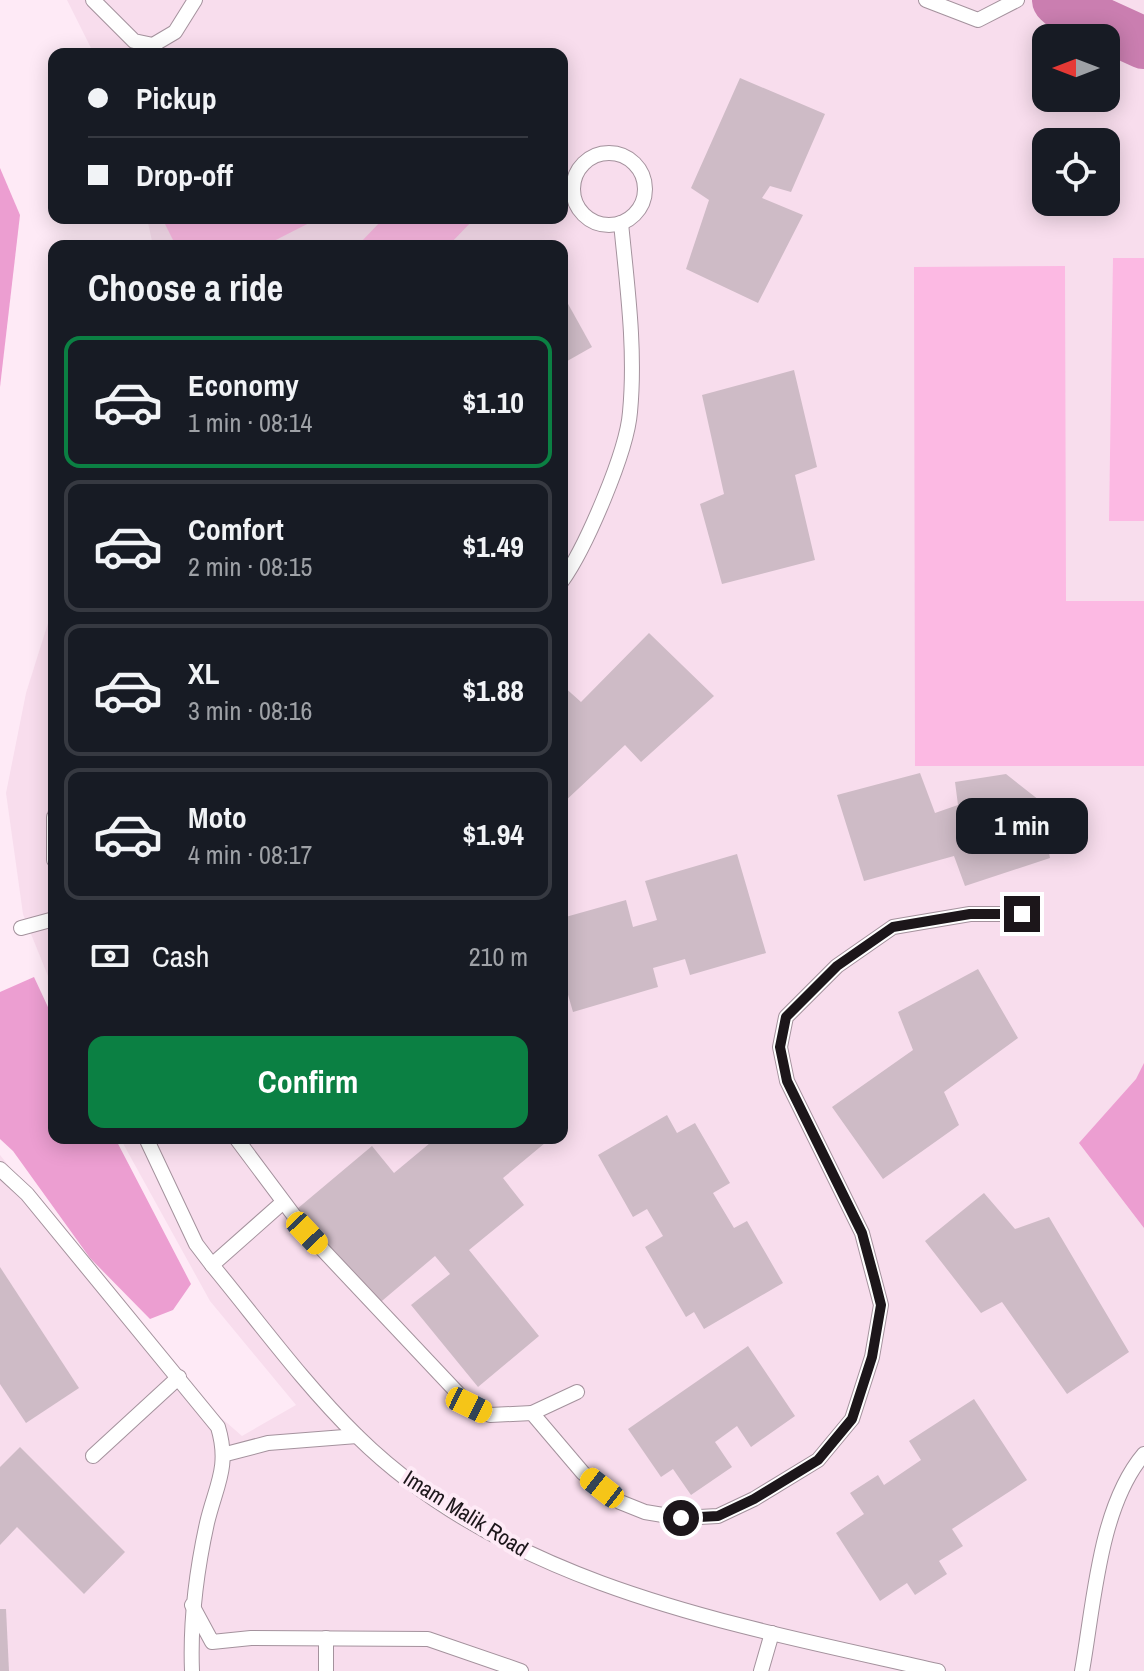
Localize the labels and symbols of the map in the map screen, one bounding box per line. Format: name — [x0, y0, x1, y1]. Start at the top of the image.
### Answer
north arrow — [1032, 24, 1120, 112]
callout: 1 min — [956, 798, 1088, 854]
route end — [1004, 896, 1040, 932]
car — [282, 1207, 332, 1259]
car — [442, 1384, 496, 1426]
street label: Imam Malik Road — [398, 1463, 534, 1563]
car — [576, 1464, 628, 1512]
route start — [663, 1500, 699, 1536]

